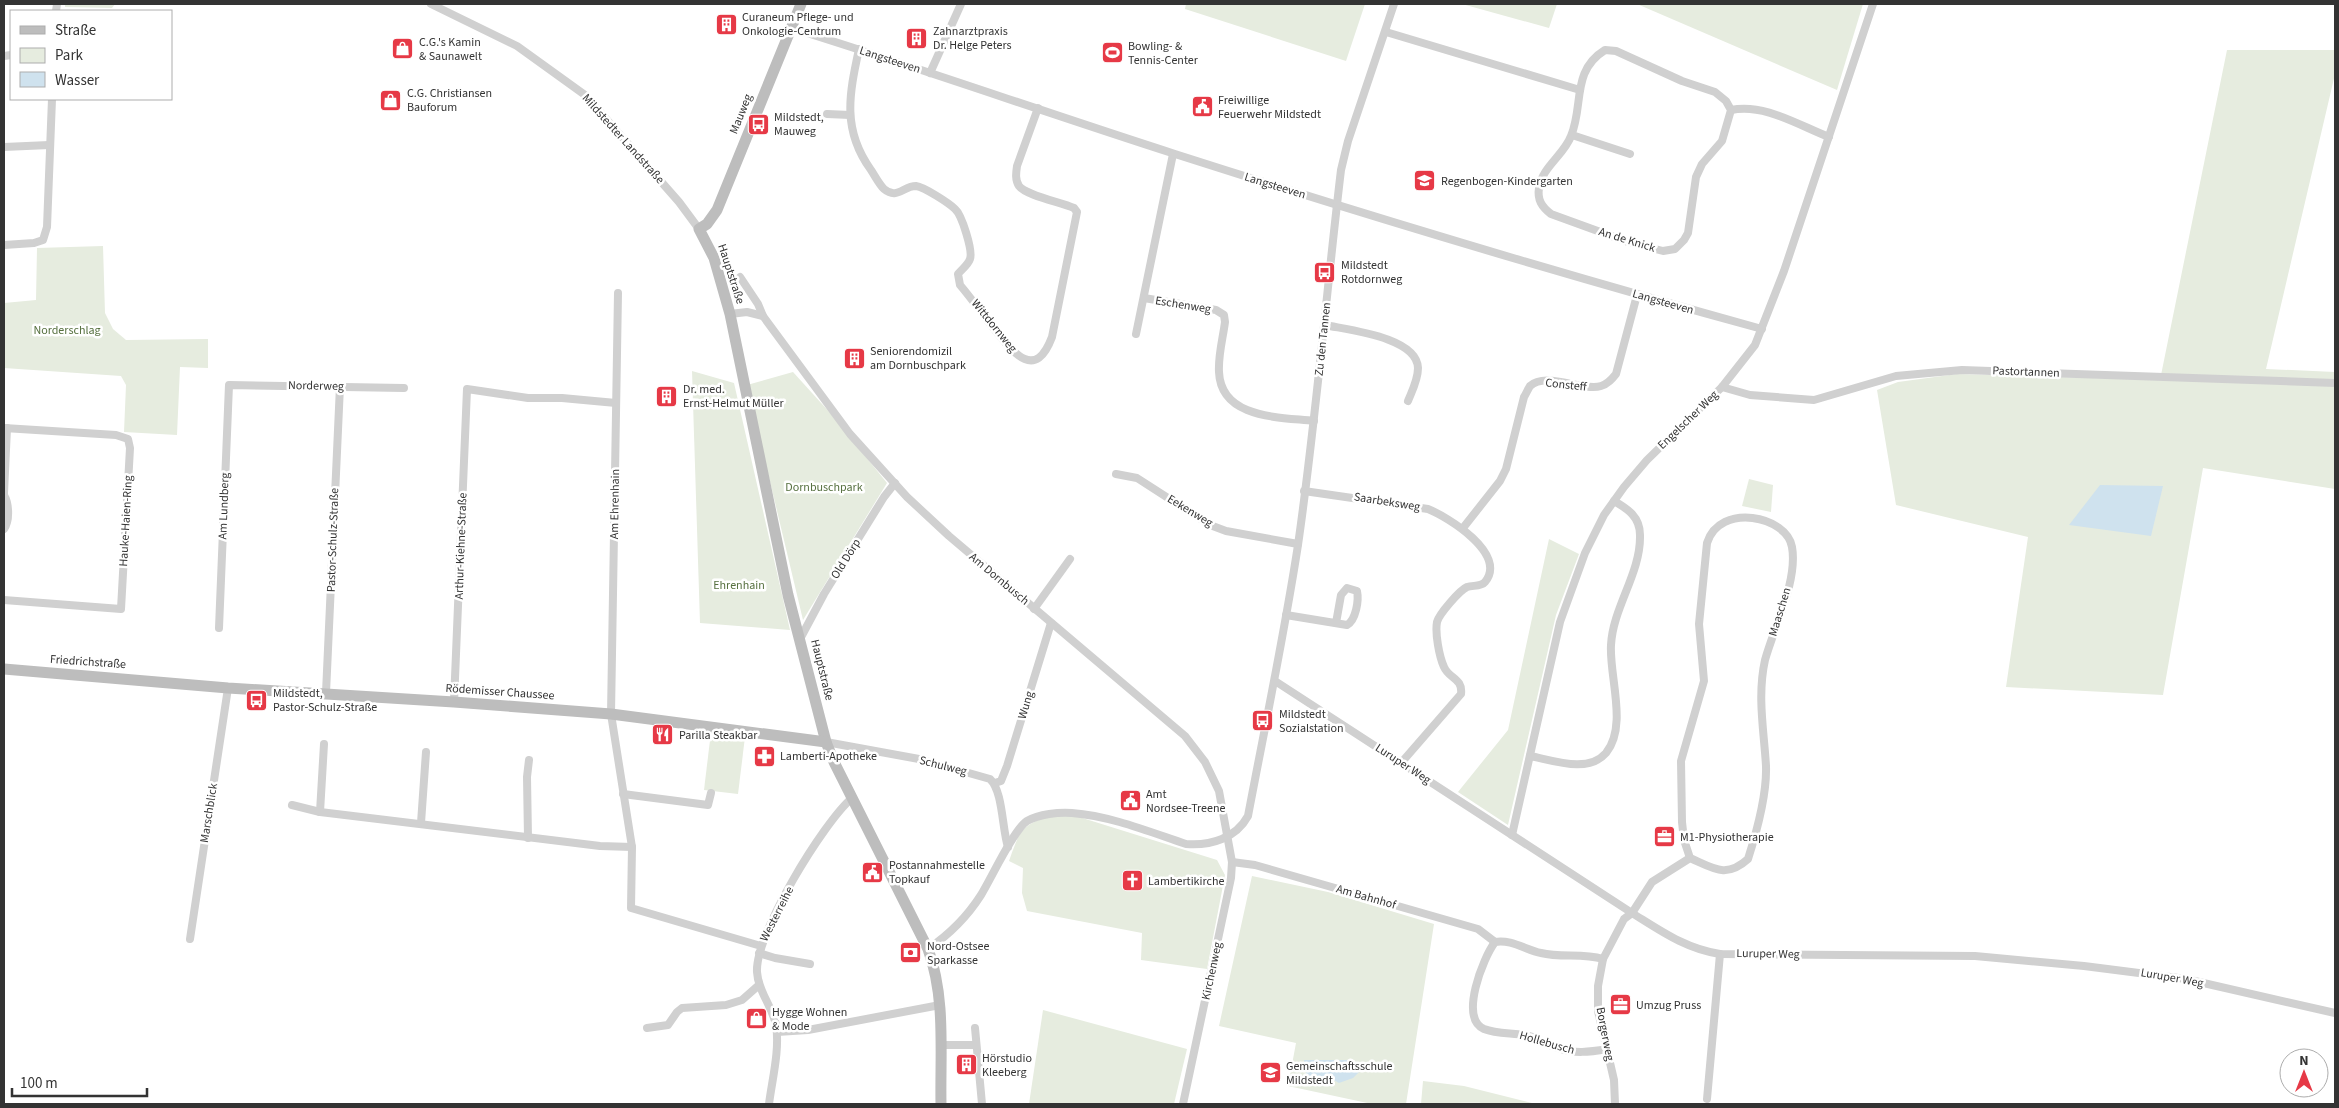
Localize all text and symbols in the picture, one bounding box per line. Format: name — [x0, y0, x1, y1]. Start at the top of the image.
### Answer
place label: Curaneum Pflege- und Onkologie-Centrum — [742, 9, 854, 40]
legend — [10, 10, 172, 100]
building icon: Curaneum Pflege- und Onkologie-Centrum — [714, 12, 738, 36]
text: Straße — [55, 20, 96, 41]
place label: Zahnarztpraxis Dr. Helge Peters — [933, 23, 1012, 54]
building icon: Zahnarztpraxis Dr. Helge Peters — [905, 26, 929, 50]
place label: C.G.'s Kamin & Saunawelt — [419, 34, 482, 65]
shop icon: C.G.'s Kamin & Saunawelt — [391, 37, 415, 61]
place label: Bowling- & Tennis-Center — [1128, 38, 1199, 69]
sports icon: Bowling- & Tennis-Center — [1100, 41, 1124, 65]
street label: Langsteeven — [857, 42, 923, 78]
text: Park — [55, 45, 84, 66]
text: Wasser — [55, 70, 100, 91]
place label: C.G. Christiansen Bauforum — [407, 85, 492, 116]
shop icon: C.G. Christiansen Bauforum — [379, 88, 403, 112]
street label: Mildstedter Landstraße — [578, 90, 668, 188]
street label: Mauweg — [725, 91, 757, 137]
place label: Freiwillige Feuerwehr Mildstedt — [1218, 92, 1321, 123]
public building icon: Freiwillige Feuerwehr Mildstedt — [1190, 95, 1214, 119]
place label: Mildstedt, Mauweg — [774, 109, 824, 140]
bus stop icon: Mildstedt, Mauweg — [746, 112, 770, 136]
street label: Langsteeven — [1242, 169, 1308, 203]
school or university icon: Regenbogen-Kindergarten — [1413, 169, 1437, 193]
place label: Regenbogen-Kindergarten — [1441, 173, 1573, 190]
street label: An de Knick — [1597, 223, 1657, 257]
street label: Hauptstraße — [713, 242, 749, 306]
place label: Mildstedt Rotdornweg — [1341, 257, 1402, 288]
bus stop icon: Mildstedt Rotdornweg — [1313, 260, 1337, 284]
street label: Langsteeven — [1630, 285, 1696, 319]
street label: Eschenweg — [1154, 292, 1212, 318]
street label: Wittdornweg — [967, 296, 1021, 356]
street label: Zu den Tannen — [1311, 301, 1335, 377]
park label: Norderschlag — [33, 322, 101, 339]
place label: Seniorendomizil am Dornbuschpark — [870, 343, 966, 374]
building icon: Seniorendomizil am Dornbuschpark — [842, 346, 866, 370]
street label: Pastortannen — [1992, 362, 2060, 382]
street label: Consteff — [1544, 374, 1589, 396]
street label: Norderweg — [288, 377, 344, 395]
place label: Dr. med. Ernst-Helmut Müller — [683, 381, 784, 412]
building icon: Dr. med. Ernst-Helmut Müller — [655, 384, 679, 408]
street label: Engelscher Weg — [1654, 387, 1722, 453]
street label: Am Ehrenhain — [606, 469, 624, 539]
street label: Am Lundberg — [214, 472, 234, 540]
street label: Hauke-Haien-Ring — [115, 475, 137, 567]
park label: Dornbuschpark — [785, 479, 863, 496]
street label: Pastor-Schulz-Straße — [323, 488, 343, 592]
street label: Saarbeksweg — [1353, 488, 1421, 516]
street label: Eekenweg — [1164, 491, 1216, 531]
street label: Arthur-Kiehne-Straße — [451, 492, 471, 600]
street label: Old Dörp — [827, 535, 865, 582]
street label: Am Dornbusch — [965, 549, 1033, 609]
park label: Ehrenhain — [713, 577, 765, 594]
street label: Maaschen — [1765, 585, 1795, 639]
street label: Hauptstraße — [806, 638, 838, 702]
street label: Friedrichstraße — [49, 651, 127, 673]
street label: Rödemisser Chaussee — [445, 680, 555, 704]
place label: Mildstedt, Pastor-Schulz-Straße — [273, 685, 377, 716]
bus stop icon: Mildstedt, Pastor-Schulz-Straße — [245, 688, 269, 712]
street label: Wung — [1014, 689, 1038, 721]
place label: Mildstedt Sozialstation — [1279, 706, 1344, 737]
bus stop icon: Mildstedt Sozialstation — [1251, 709, 1275, 733]
restaurant icon: Parilla Steakbar — [651, 723, 675, 747]
place label: Parilla Steakbar — [679, 727, 758, 744]
street label: Luruper Weg — [1372, 740, 1434, 788]
pharmacy icon: Lamberti-Apotheke — [752, 744, 776, 768]
place label: Lamberti-Apotheke — [780, 748, 877, 765]
street label: Schulweg — [917, 752, 969, 780]
street label: Marschblick — [196, 782, 222, 844]
place label: Amt Nordsee-Treene — [1146, 786, 1226, 817]
public building icon: Amt Nordsee-Treene — [1118, 789, 1142, 813]
office icon: M1-Physiotherapie — [1652, 825, 1676, 849]
place label: M1-Physiotherapie — [1680, 829, 1774, 846]
place label: Postannahmestelle Topkauf — [889, 857, 985, 888]
public building icon: Postannahmestelle Topkauf — [861, 860, 885, 884]
church icon: Lambertikirche — [1120, 869, 1144, 893]
place label: Lambertikirche — [1148, 873, 1225, 890]
street label: Am Bahnhof — [1334, 880, 1398, 914]
street label: Westerreihe — [756, 884, 798, 944]
place label: Nord-Ostsee Sparkasse — [927, 938, 989, 969]
street label: Kirchenweg — [1198, 940, 1226, 1002]
bank icon: Nord-Ostsee Sparkasse — [899, 941, 923, 965]
street label: Luruper Weg — [1736, 945, 1800, 963]
street label: Luruper Weg — [2139, 964, 2205, 992]
office icon: Umzug Pruss — [1608, 993, 1632, 1017]
place label: Umzug Pruss — [1636, 997, 1701, 1014]
place label: Hygge Wohnen & Mode — [772, 1004, 847, 1035]
street label: Borgerweg — [1591, 1006, 1619, 1062]
shop icon: Hygge Wohnen & Mode — [744, 1007, 768, 1031]
street label: Hollebusch — [1517, 1027, 1577, 1059]
north arrow — [2279, 1048, 2329, 1098]
place label: Hörstudio Kleeberg — [982, 1050, 1032, 1081]
text: N — [2299, 1051, 2309, 1071]
building icon: Hörstudio Kleeberg — [954, 1053, 978, 1077]
place label: Gemeinschaftsschule Mildstedt — [1286, 1058, 1393, 1089]
school or university icon: Gemeinschaftsschule Mildstedt — [1258, 1061, 1282, 1085]
scale bar — [12, 1066, 148, 1098]
text: 100 m — [20, 1073, 58, 1094]

